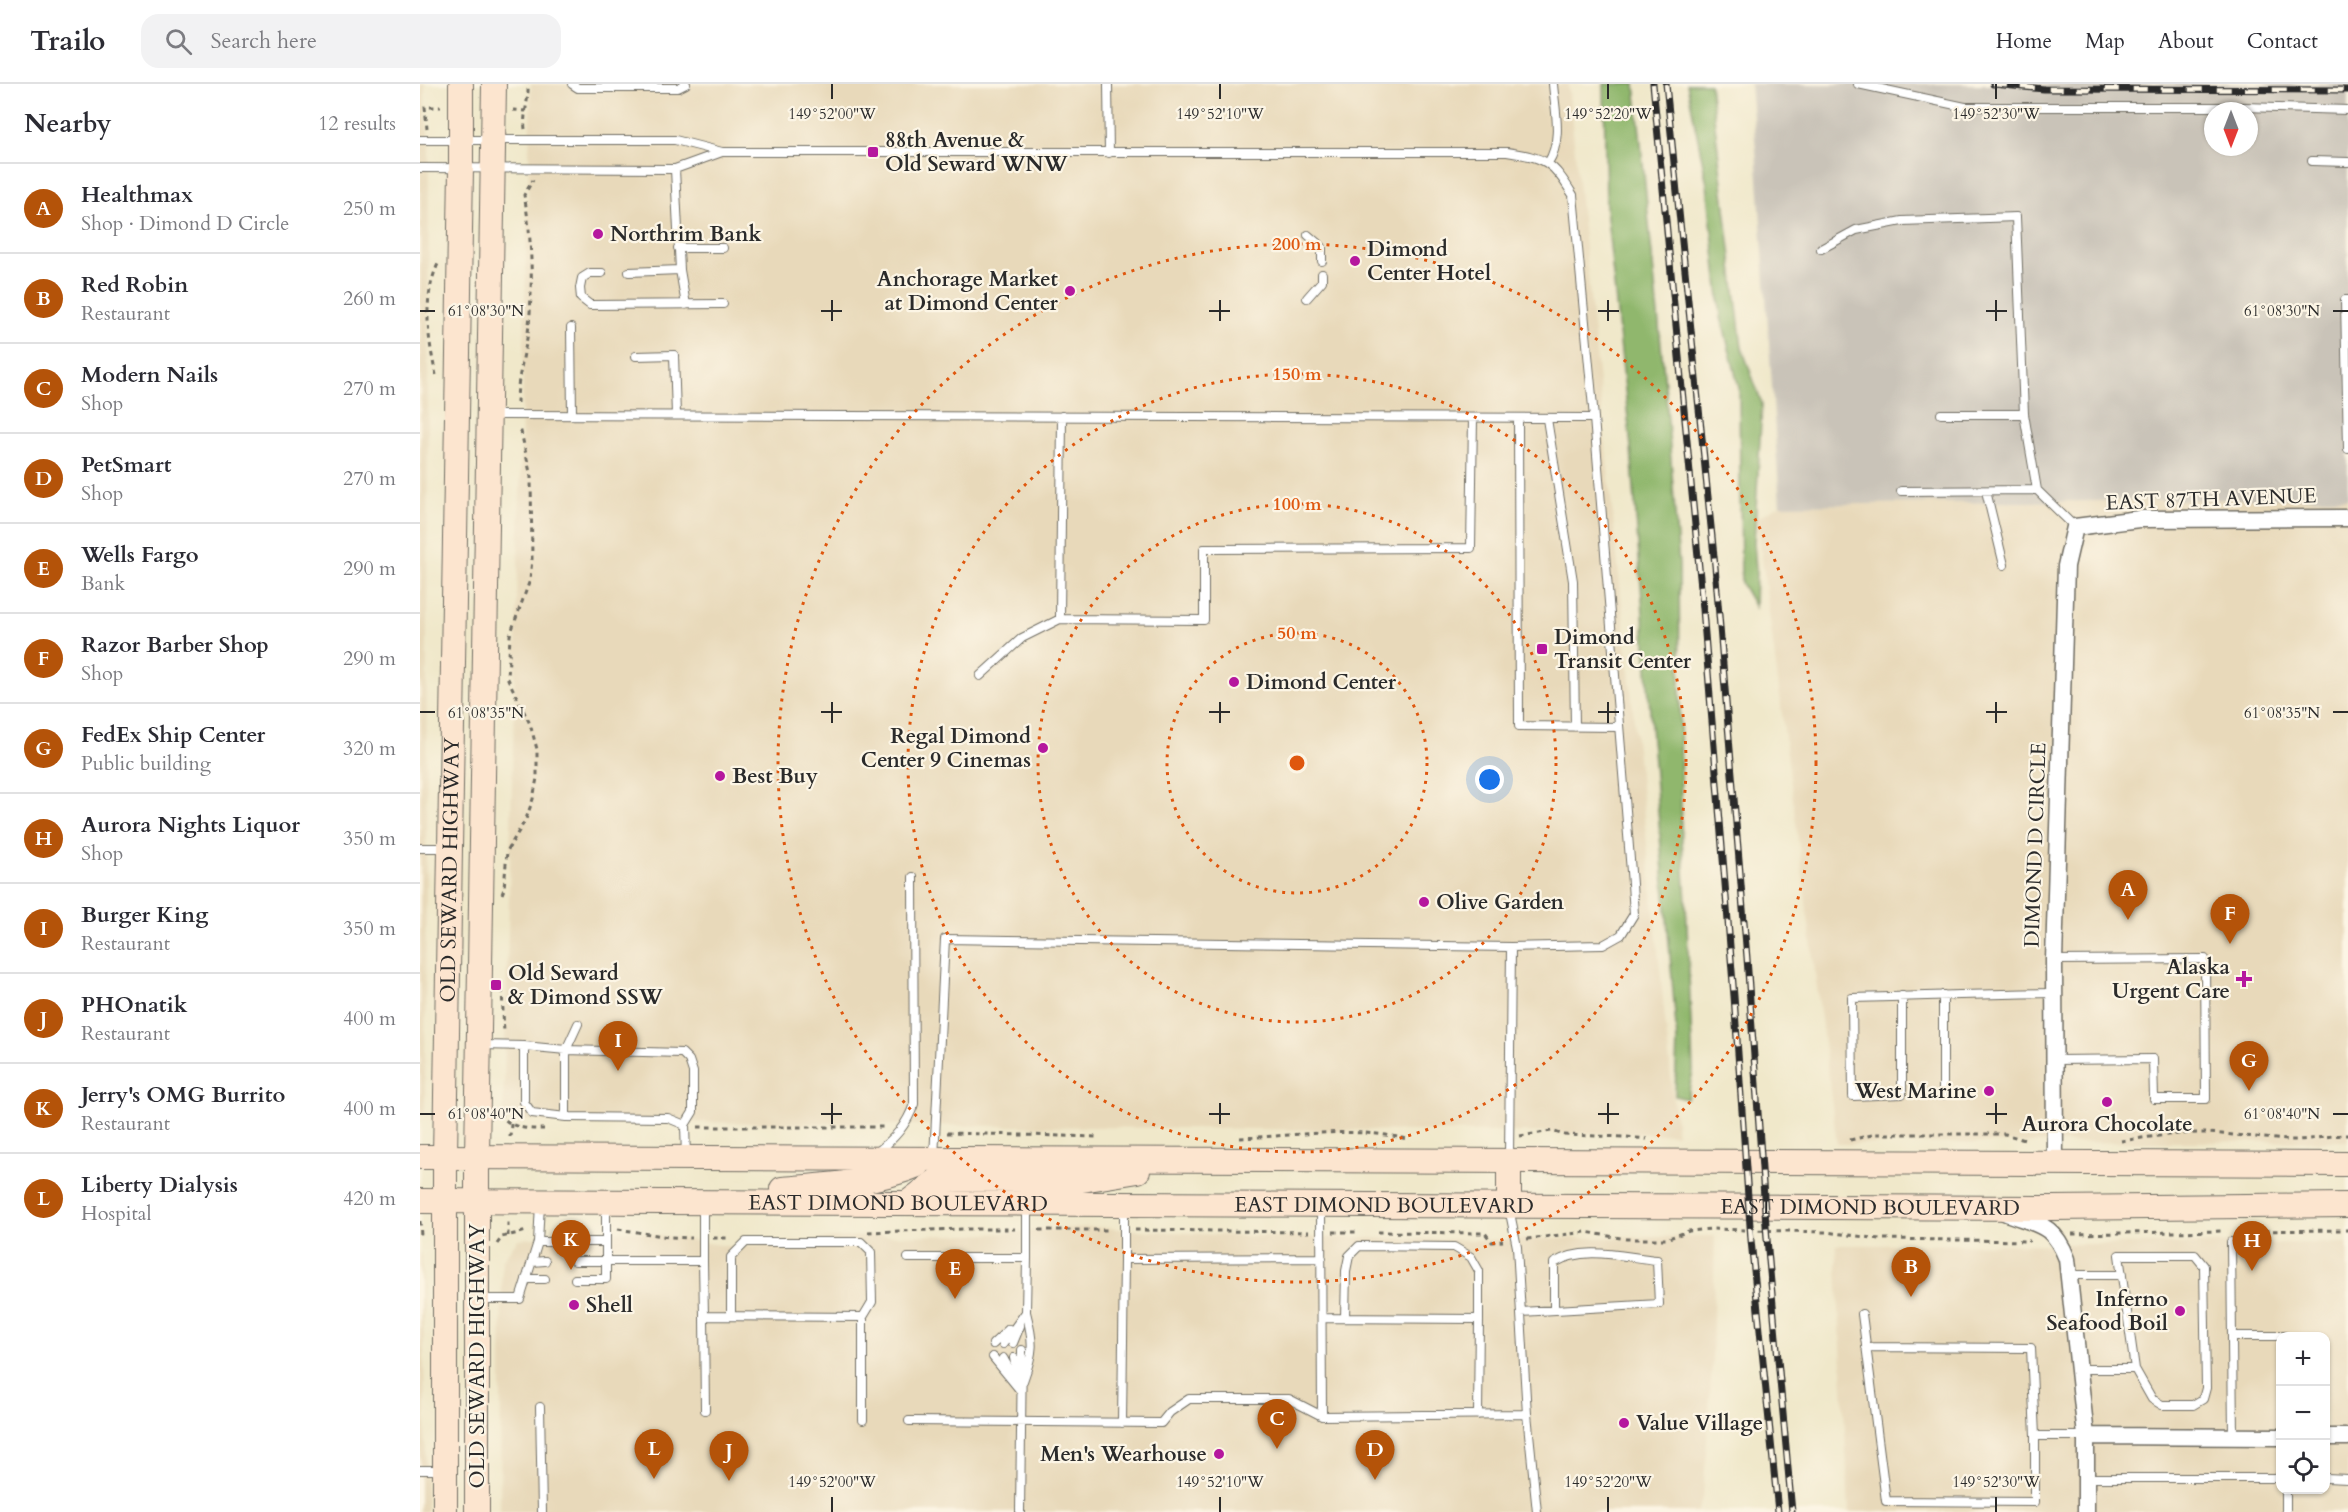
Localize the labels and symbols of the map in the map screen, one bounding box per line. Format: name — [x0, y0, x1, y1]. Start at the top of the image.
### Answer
north arrow — [2204, 102, 2258, 156]
text: 149°52'00"W — [788, 104, 876, 124]
text: 149°52'10"W — [1176, 104, 1264, 124]
text: 149°52'20"W — [1564, 104, 1652, 124]
text: 149°52'30"W — [1952, 104, 2040, 124]
place label: 88th Avenue & Old Seward WNW — [885, 126, 1069, 179]
marker: 88th Avenue & Old Seward WNW — [866, 145, 880, 159]
place label: Northrim Bank — [610, 220, 762, 249]
marker: Northrim Bank — [591, 227, 605, 241]
text: 200 m — [1272, 232, 1322, 257]
place label: Dimond Center Hotel — [1367, 235, 1491, 288]
marker: Dimond Center Hotel — [1348, 254, 1362, 268]
place label: Anchorage Market at Dimond Center — [877, 265, 1059, 318]
marker: Anchorage Market at Dimond Center — [1063, 284, 1077, 298]
text: 61°08'30"N — [448, 301, 524, 321]
text: 61°08'30"N — [2244, 301, 2320, 321]
text: 150 m — [1272, 362, 1322, 387]
street label: EAST 87TH AVENUE — [2105, 481, 2317, 518]
text: 100 m — [1272, 492, 1322, 517]
text: 50 m — [1277, 621, 1317, 646]
place label: Dimond Transit Center — [1554, 623, 1692, 676]
marker: Dimond Transit Center — [1535, 642, 1549, 656]
place label: Dimond Center — [1246, 668, 1397, 697]
marker: Dimond Center — [1227, 675, 1241, 689]
text: 61°08'35"N — [448, 703, 524, 723]
text: 61°08'35"N — [2244, 703, 2320, 723]
place label: Regal Dimond Center 9 Cinemas — [861, 722, 1031, 775]
street label: OLD SEWARD HIGHWAY — [433, 737, 467, 1003]
marker: Regal Dimond Center 9 Cinemas — [1036, 741, 1050, 755]
street label: DIMOND D CIRCLE — [2017, 742, 2054, 948]
centre of rings — [1287, 753, 1307, 773]
place label: Best Buy — [732, 762, 818, 791]
your location — [1475, 765, 1504, 794]
marker: Best Buy — [713, 769, 727, 783]
pin: A — [2108, 870, 2148, 920]
place label: Olive Garden — [1436, 888, 1564, 917]
pin: F — [2210, 894, 2250, 944]
marker: Olive Garden — [1417, 895, 1431, 909]
place label: Alaska Urgent Care — [2112, 953, 2231, 1006]
place label: Old Seward & Dimond SSW — [508, 959, 664, 1012]
marker: Alaska Urgent Care — [2235, 970, 2253, 988]
marker: Old Seward & Dimond SSW — [489, 978, 503, 992]
pin: I — [598, 1022, 638, 1071]
pin: G — [2230, 1042, 2268, 1091]
place label: West Marine — [1854, 1077, 1977, 1106]
marker: West Marine — [1982, 1084, 1996, 1098]
marker: Aurora Chocolate — [2100, 1095, 2114, 1109]
text: 61°08'40"N — [448, 1104, 524, 1124]
text: 61°08'40"N — [2244, 1104, 2320, 1124]
place label: Aurora Chocolate — [2021, 1110, 2193, 1139]
street label: EAST DIMOND BOULEVARD — [748, 1188, 1048, 1219]
street label: EAST DIMOND BOULEVARD — [1234, 1190, 1534, 1221]
street label: EAST DIMOND BOULEVARD — [1720, 1193, 2020, 1223]
pin: K — [552, 1220, 590, 1270]
pin: H — [2232, 1222, 2272, 1271]
street label: OLD SEWARD HIGHWAY — [463, 1223, 492, 1489]
pin: B — [1892, 1248, 1930, 1297]
pin: E — [936, 1250, 974, 1299]
place label: Inferno Seafood Boil — [2046, 1285, 2168, 1338]
place label: Shell — [586, 1291, 633, 1320]
marker: Shell — [567, 1298, 581, 1312]
marker: Inferno Seafood Boil — [2173, 1304, 2187, 1318]
pin: C — [1258, 1400, 1296, 1449]
place label: Value Village — [1636, 1409, 1763, 1438]
marker: Value Village — [1617, 1416, 1631, 1430]
pin: L — [634, 1430, 674, 1479]
pin: D — [1356, 1430, 1394, 1480]
pin: J — [710, 1432, 748, 1481]
place label: Men's Wearhouse — [1040, 1440, 1207, 1469]
marker: Men's Wearhouse — [1212, 1447, 1226, 1461]
text: 149°52'00"W — [788, 1472, 876, 1492]
text: 149°52'10"W — [1176, 1472, 1264, 1492]
text: 149°52'20"W — [1564, 1472, 1652, 1492]
text: 149°52'30"W — [1952, 1472, 2040, 1492]

